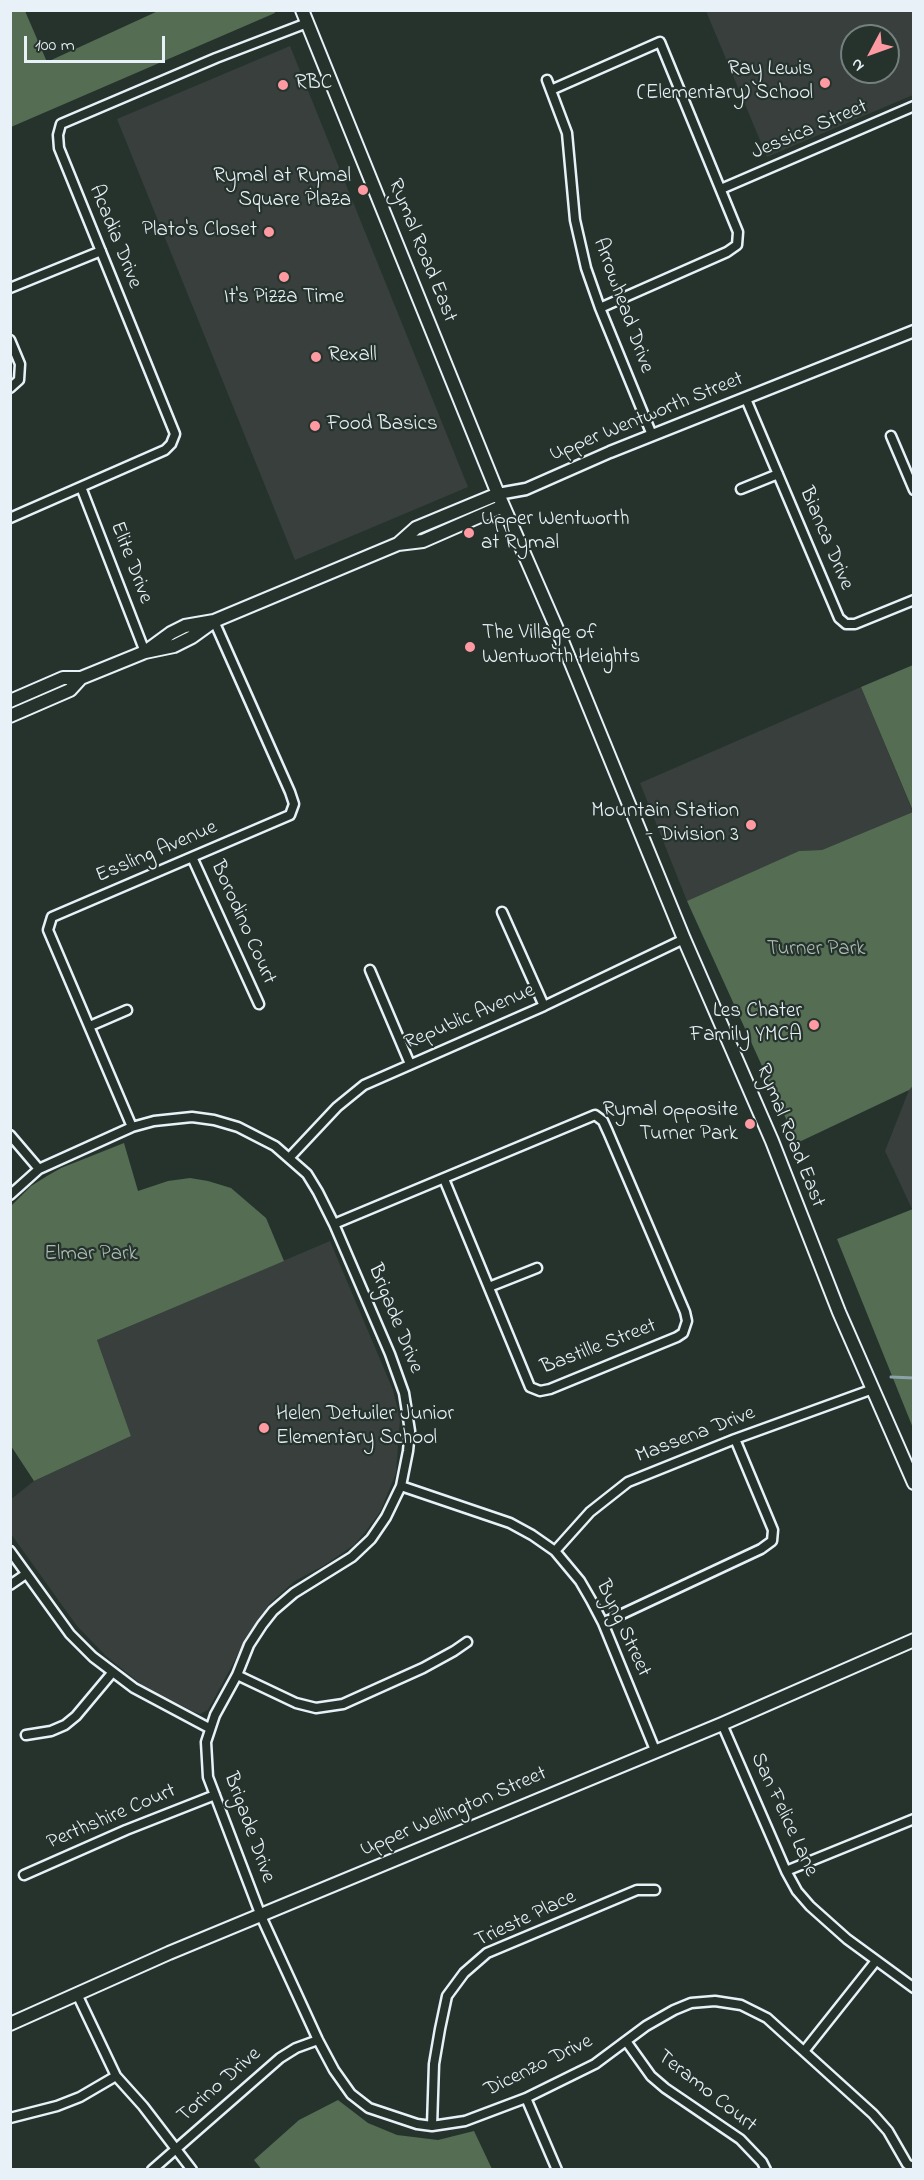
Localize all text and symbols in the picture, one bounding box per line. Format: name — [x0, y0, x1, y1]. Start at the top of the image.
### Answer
scale bar — [27, 24, 168, 62]
north arrow — [840, 24, 900, 84]
text: 100 m — [35, 33, 75, 59]
text: N — [845, 53, 871, 76]
place label: Ray Lewis (Elementary) School — [637, 58, 813, 108]
place label: RBC — [295, 72, 332, 98]
marker: Ray Lewis (Elementary) School — [818, 76, 832, 90]
marker: RBC — [276, 78, 290, 92]
street label: Jessica Street — [748, 95, 872, 167]
place label: Rymal at Rymal Square Plaza — [213, 165, 351, 215]
street label: Rymal Road East — [381, 176, 461, 326]
street label: Acadia Drive — [82, 181, 146, 293]
marker: Rymal at Rymal Square Plaza — [356, 183, 370, 197]
place label: Plato's Closet — [142, 219, 257, 245]
marker: Plato's Closet — [262, 225, 276, 239]
street label: Arrowhead Drive — [586, 235, 658, 377]
marker: It's Pizza Time — [277, 270, 291, 284]
place label: It's Pizza Time — [224, 286, 344, 312]
place label: Rexall — [328, 344, 377, 370]
marker: Rexall — [309, 350, 323, 364]
street label: Upper Wentworth Street — [547, 368, 747, 468]
place label: Food Basics — [327, 413, 438, 439]
marker: Food Basics — [308, 419, 322, 433]
street label: Bianca Drive — [792, 484, 858, 594]
place label: Upper Wentworth at Rymal — [481, 508, 629, 558]
street label: Elite Drive — [103, 519, 157, 607]
marker: Upper Wentworth at Rymal — [462, 526, 476, 540]
place label: The Village of Wentworth Heights — [482, 622, 640, 672]
marker: The Village of Wentworth Heights — [463, 640, 477, 654]
place label: Mountain Station - Division 3 — [591, 800, 739, 850]
street label: Essling Avenue — [93, 816, 221, 890]
marker: Mountain Station - Division 3 — [744, 818, 758, 832]
street label: Borodino Court — [204, 857, 280, 989]
park label: Turner Park — [767, 938, 865, 964]
street label: Republic Avenue — [401, 979, 539, 1057]
place label: Les Chater Family YMCA — [690, 1000, 802, 1050]
marker: Les Chater Family YMCA — [807, 1018, 821, 1032]
street label: Rymal Road East — [749, 1061, 829, 1211]
place label: Rymal opposite Turner Park — [603, 1099, 738, 1149]
marker: Rymal opposite Turner Park — [743, 1117, 757, 1131]
park label: Elmar Park — [44, 1243, 138, 1269]
street label: Brigade Drive — [361, 1261, 427, 1377]
street label: Bastille Street — [538, 1314, 660, 1382]
street label: Massena Drive — [633, 1402, 759, 1470]
place label: Helen Detwiler Junior Elementary School — [276, 1403, 454, 1453]
marker: Helen Detwiler Junior Elementary School — [257, 1421, 271, 1435]
street label: Byng Street — [589, 1577, 655, 1681]
street label: San Felice Lane — [743, 1749, 823, 1881]
street label: Upper Wellington Street — [357, 1762, 551, 1864]
street label: Brigade Drive — [216, 1769, 280, 1887]
street label: Perthshire Court — [44, 1780, 180, 1856]
street label: Trieste Place — [471, 1886, 581, 1954]
street label: Dicenzo Drive — [481, 2030, 597, 2104]
street label: Torino Drive — [173, 2043, 267, 2129]
street label: Teramo Court — [651, 2045, 761, 2139]

